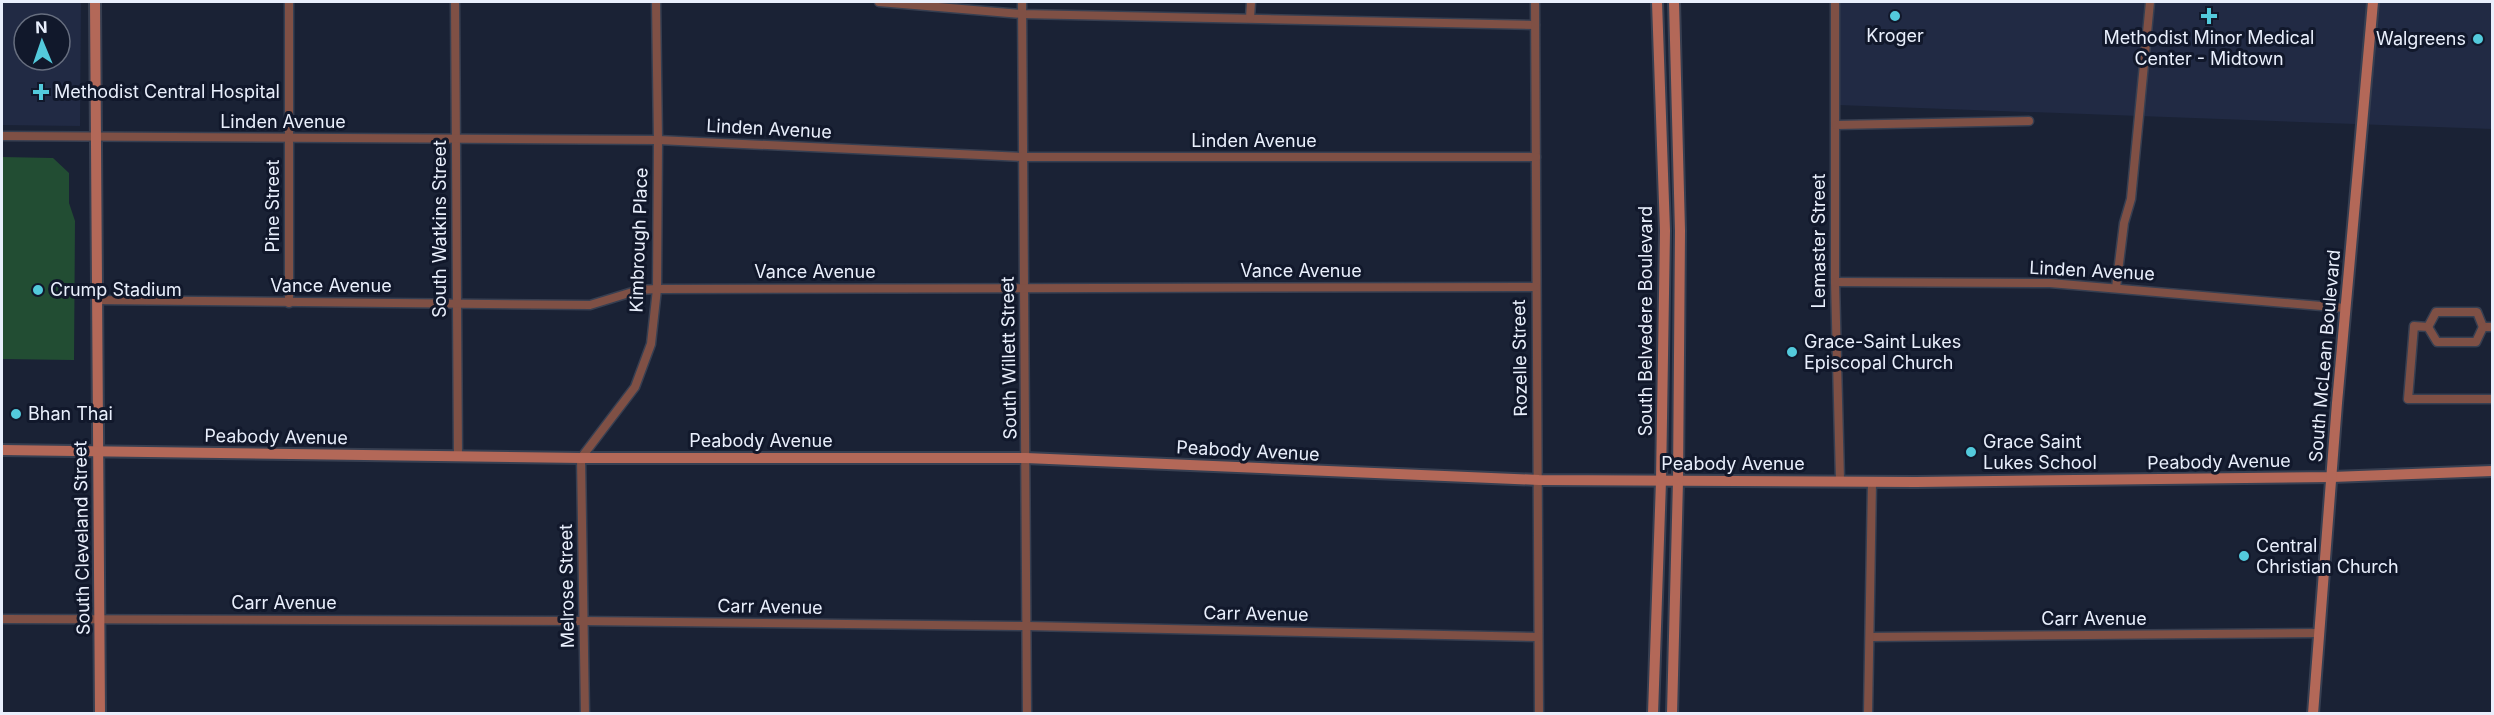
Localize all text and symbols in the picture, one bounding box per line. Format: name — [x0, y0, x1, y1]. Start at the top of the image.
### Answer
marker: Methodist Minor Medical Center - Midtown — [2200, 7, 2218, 25]
marker: Kroger — [1888, 9, 1902, 23]
north arrow — [12, 12, 72, 72]
text: N — [35, 17, 48, 37]
place label: Kroger — [1866, 25, 1924, 46]
place label: Methodist Minor Medical Center - Midtown — [2104, 27, 2314, 69]
place label: Walgreens — [2376, 28, 2466, 49]
marker: Walgreens — [2471, 32, 2485, 46]
place label: Methodist Central Hospital — [54, 81, 280, 102]
marker: Methodist Central Hospital — [32, 83, 50, 101]
street label: Linden Avenue — [220, 111, 346, 132]
street label: Linden Avenue — [706, 115, 832, 142]
street label: Linden Avenue — [1191, 130, 1317, 151]
street label: South Watkins Street — [429, 140, 450, 318]
street label: Pine Street — [262, 159, 283, 252]
street label: Kimbrough Place — [625, 167, 652, 313]
street label: Lemaster Street — [1808, 173, 1829, 308]
street label: South Belvedere Boulevard — [1635, 206, 1656, 436]
street label: South McLean Boulevard — [2305, 249, 2344, 463]
street label: Linden Avenue — [2029, 257, 2155, 284]
street label: Vance Avenue — [1240, 260, 1362, 281]
street label: Vance Avenue — [754, 261, 876, 282]
street label: Vance Avenue — [270, 275, 392, 296]
street label: South Willett Street — [997, 276, 1020, 440]
place label: Crump Stadium — [50, 279, 182, 300]
marker: Crump Stadium — [31, 283, 45, 297]
street label: Rozelle Street — [1508, 299, 1531, 417]
place label: Grace-Saint Lukes Episcopal Church — [1804, 331, 1961, 373]
marker: Grace-Saint Lukes Episcopal Church — [1785, 345, 1799, 359]
place label: Bhan Thai — [28, 403, 113, 424]
marker: Bhan Thai — [9, 407, 23, 421]
street label: Peabody Avenue — [204, 425, 348, 448]
street label: Peabody Avenue — [689, 430, 833, 451]
place label: Grace Saint Lukes School — [1983, 431, 2097, 473]
street label: Peabody Avenue — [1176, 436, 1320, 465]
street label: South Cleveland Street — [69, 440, 94, 635]
marker: Grace Saint Lukes School — [1964, 445, 1978, 459]
street label: Peabody Avenue — [2147, 450, 2291, 473]
street label: Peabody Avenue — [1661, 453, 1805, 474]
street label: Melrose Street — [555, 524, 578, 648]
place label: Central Christian Church — [2256, 535, 2399, 577]
marker: Central Christian Church — [2237, 549, 2251, 563]
street label: Carr Avenue — [231, 592, 337, 613]
street label: Carr Avenue — [717, 595, 823, 618]
street label: Carr Avenue — [1203, 602, 1309, 625]
street label: Carr Avenue — [2041, 608, 2147, 629]

